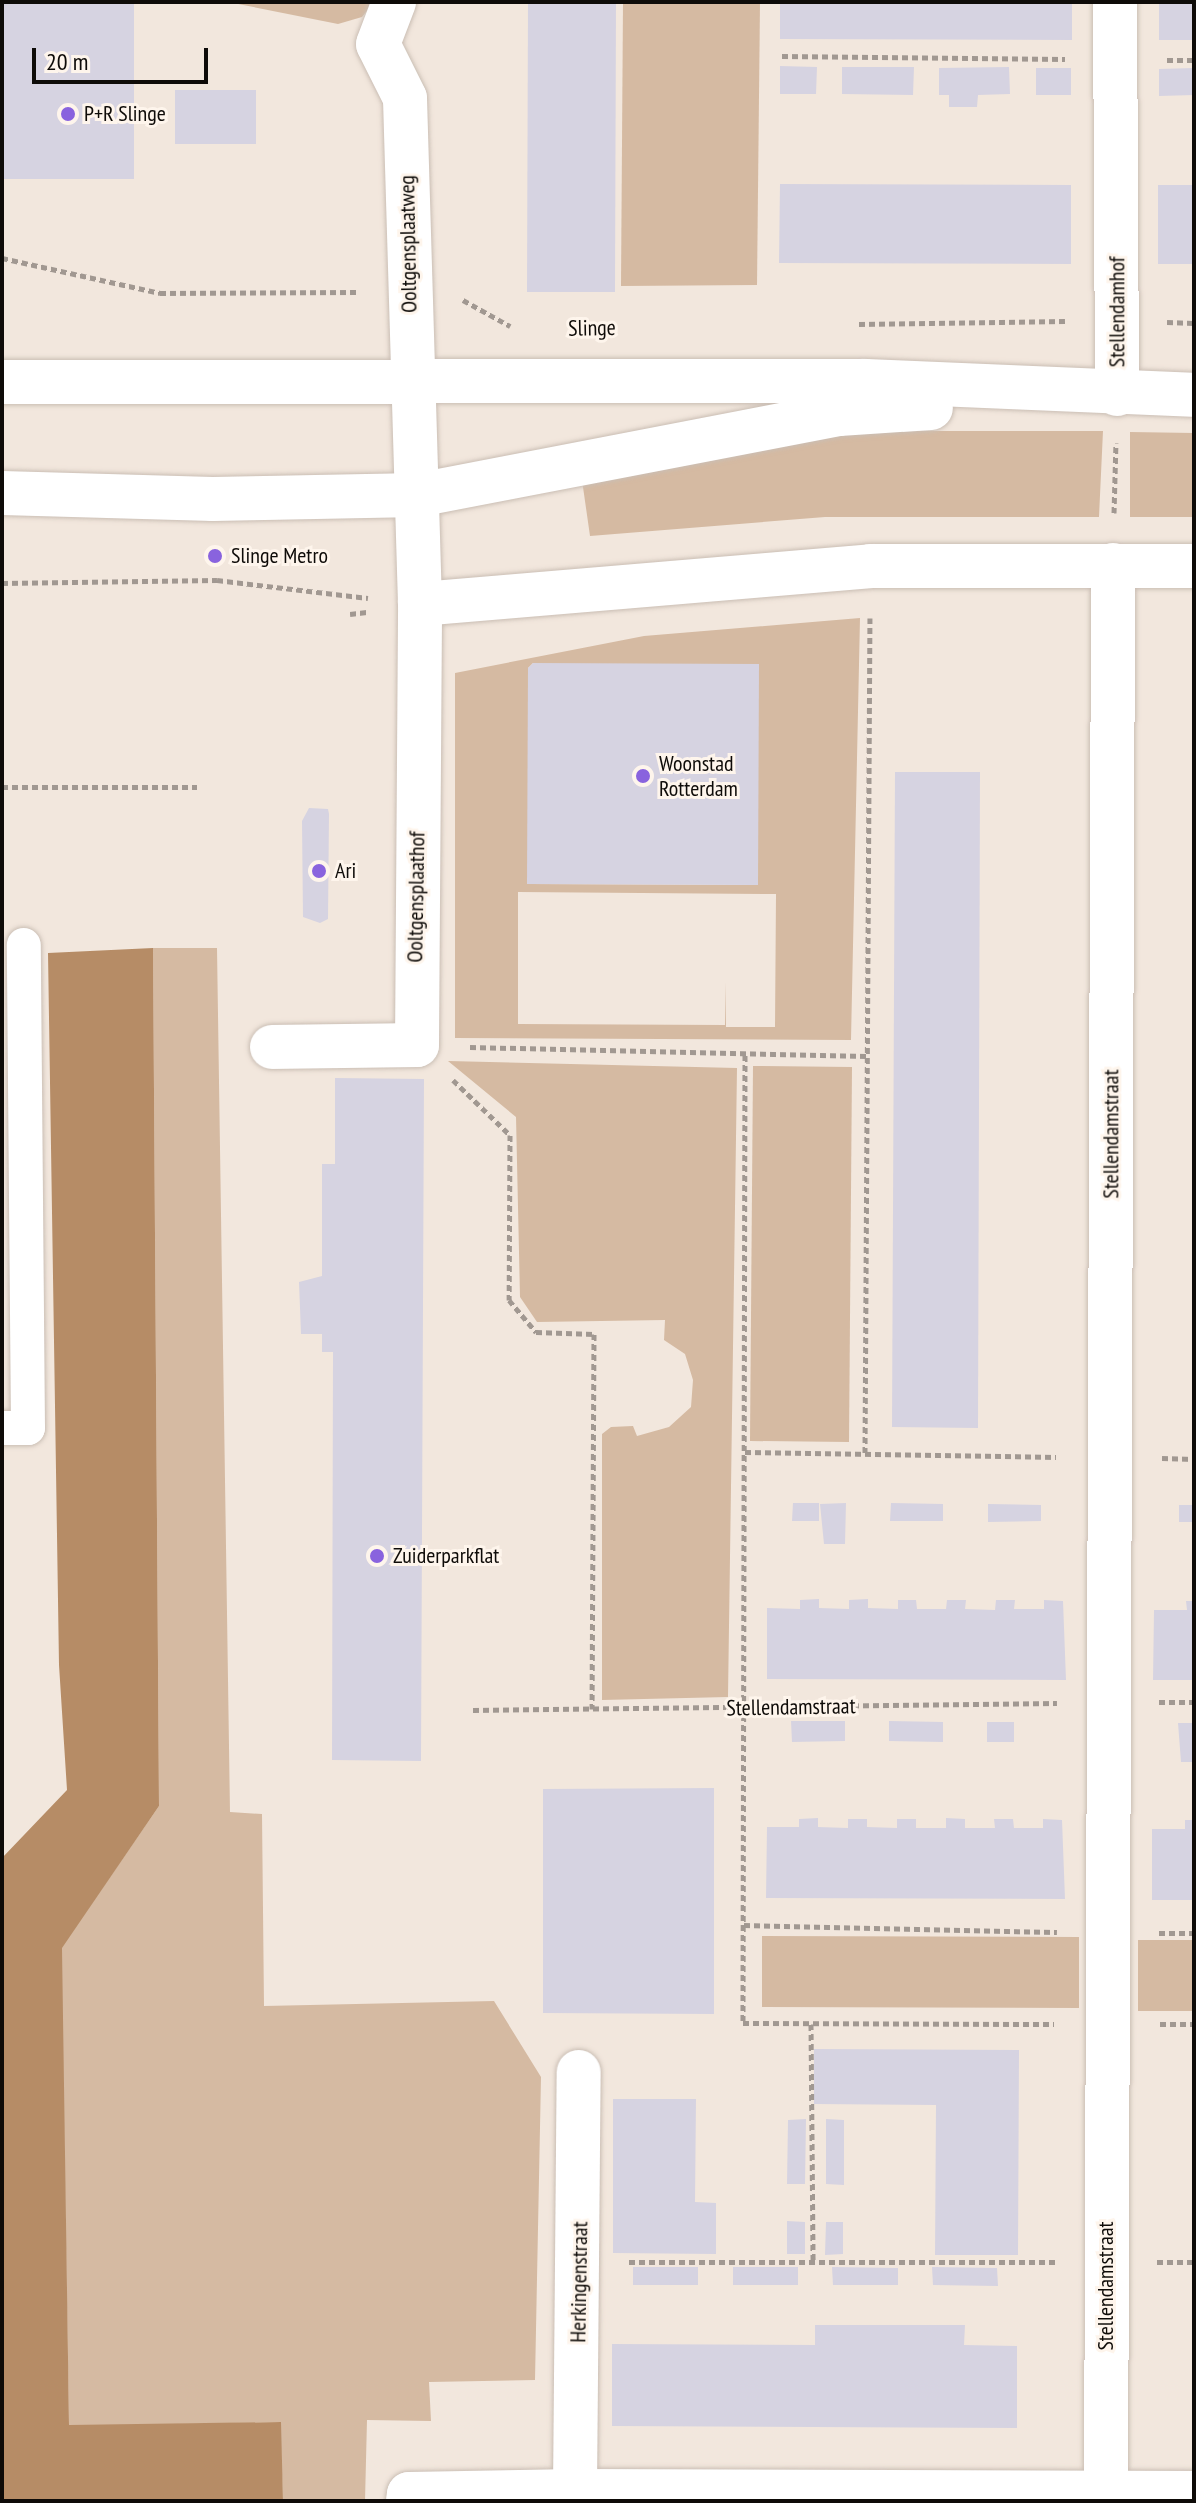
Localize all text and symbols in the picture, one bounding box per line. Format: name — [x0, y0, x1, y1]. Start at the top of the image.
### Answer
scale bar — [36, 32, 212, 82]
text: 20 m — [46, 46, 88, 77]
place label: P+R Slinge — [84, 101, 166, 127]
marker: P+R Slinge — [59, 105, 77, 123]
street label: Ooltgensplaatweg — [394, 175, 422, 313]
street label: Stellendamhof — [1104, 257, 1130, 367]
street label: Slinge — [568, 314, 616, 342]
place label: Slinge Metro — [231, 543, 328, 569]
marker: Slinge Metro — [206, 547, 224, 565]
place label: Woonstad Rotterdam — [659, 750, 738, 802]
marker: Woonstad Rotterdam — [634, 767, 652, 785]
street label: Ooltgensplaathof — [402, 831, 430, 963]
place label: Ari — [335, 858, 356, 884]
marker: Ari — [310, 862, 328, 880]
street label: Stellendamstraat — [1098, 1069, 1124, 1199]
place label: Zuiderparkflat — [393, 1543, 499, 1569]
marker: Zuiderparkflat — [368, 1547, 386, 1565]
street label: Stellendamstraat — [726, 1693, 856, 1721]
street label: Herkingenstraat — [565, 2221, 593, 2343]
street label: Stellendamstraat — [1093, 2221, 1119, 2351]

